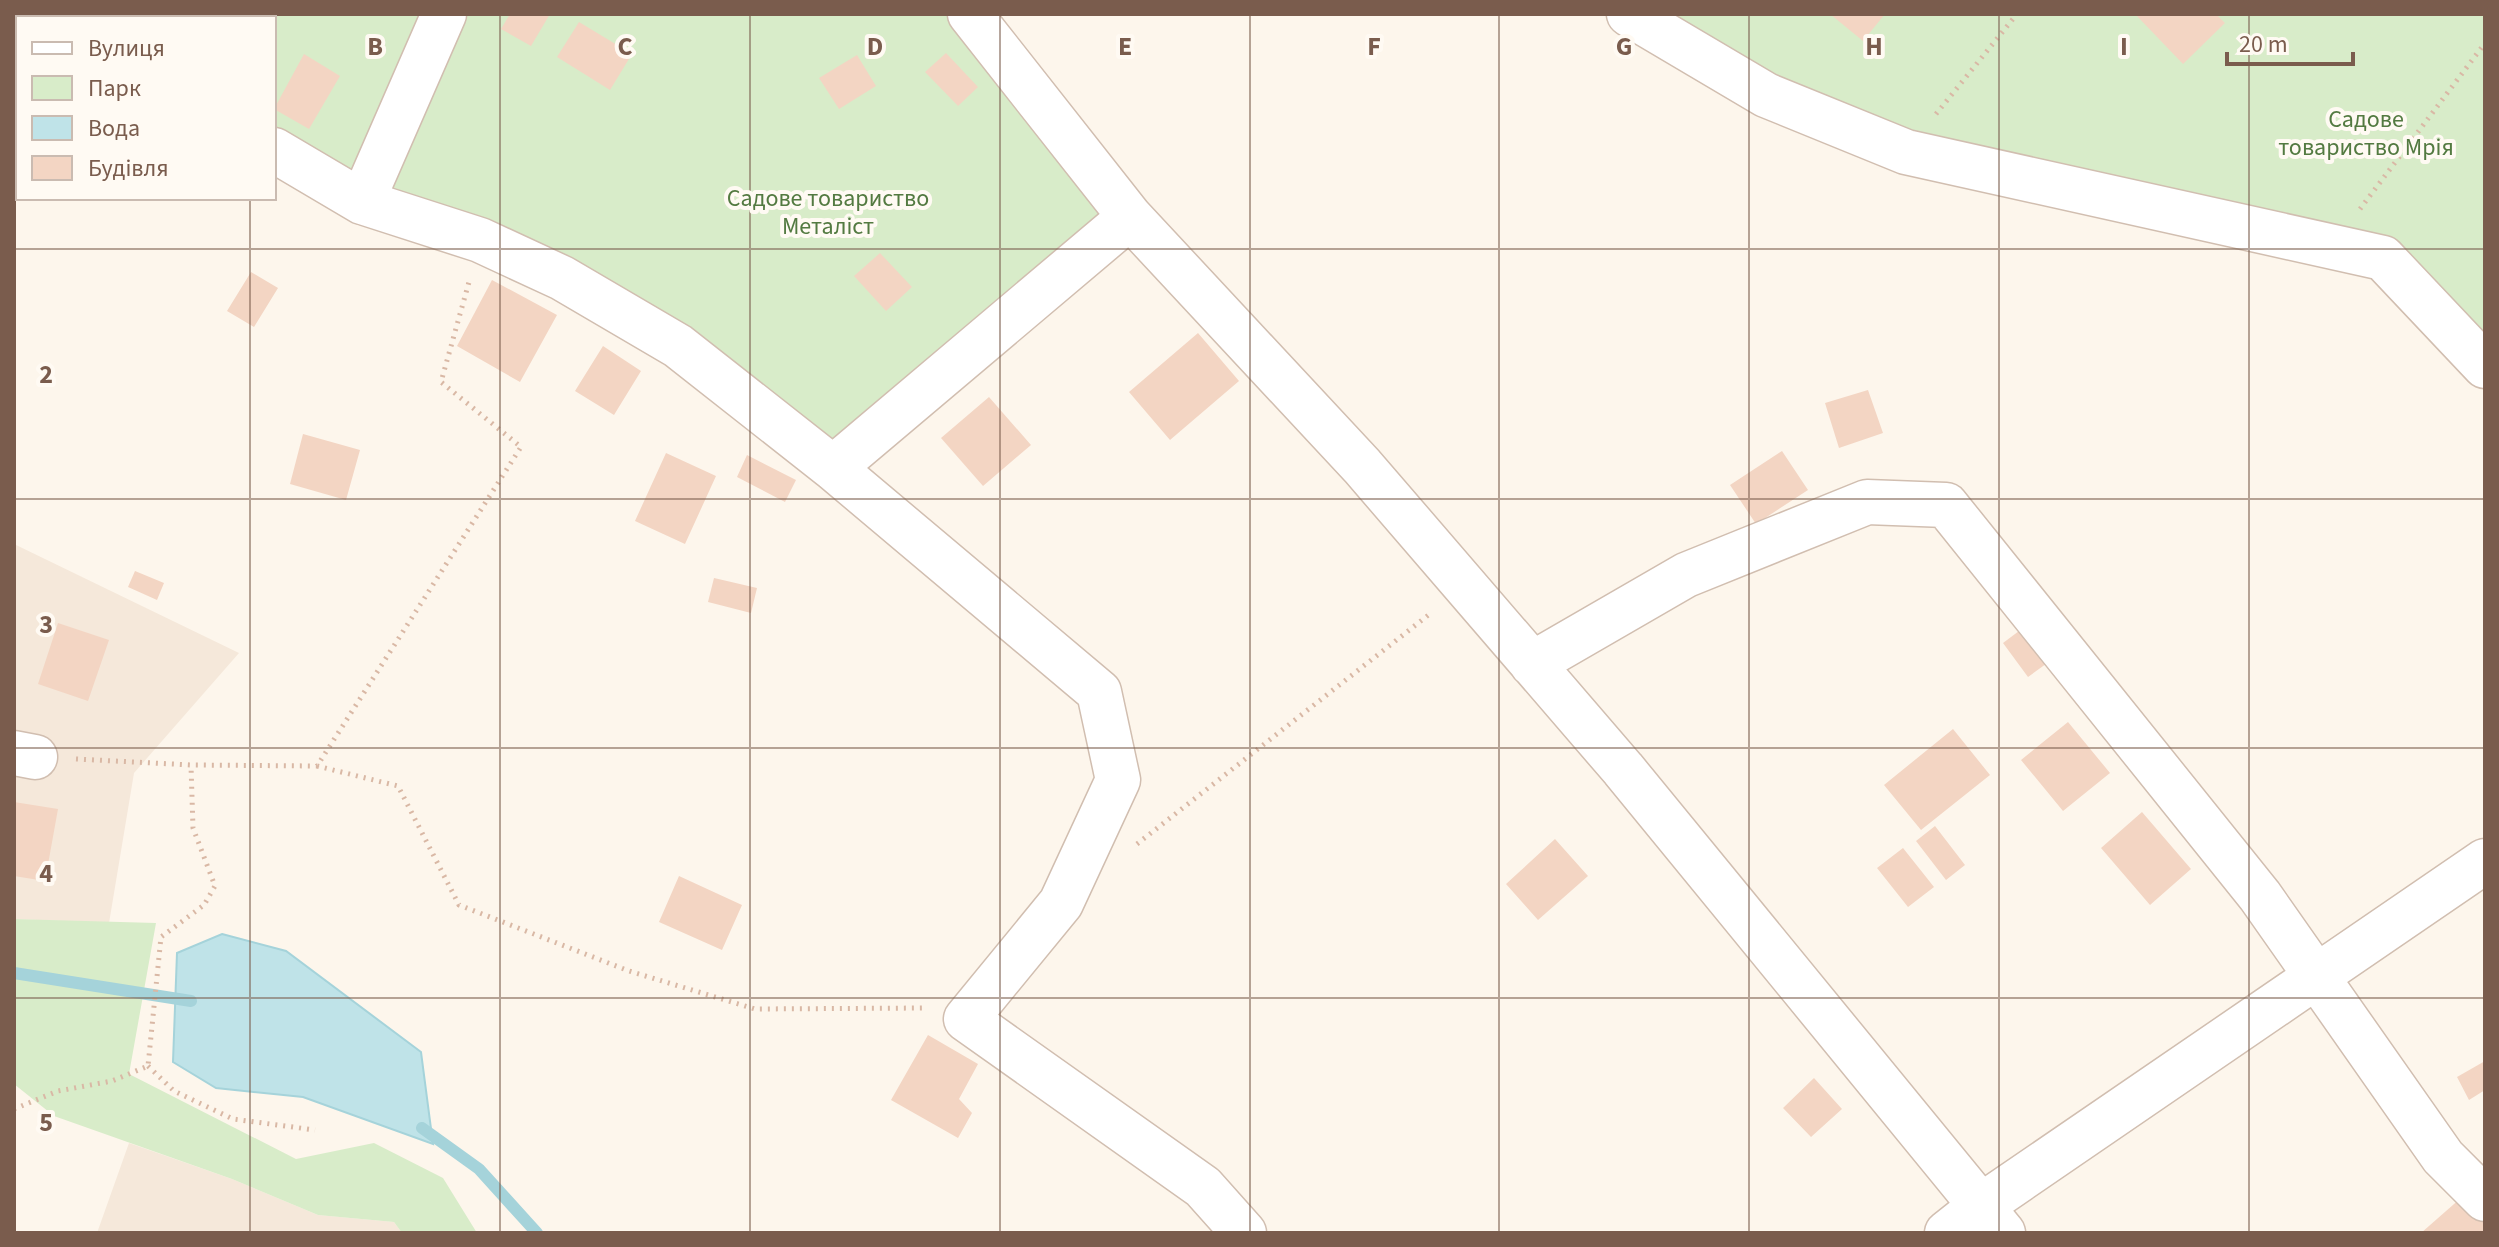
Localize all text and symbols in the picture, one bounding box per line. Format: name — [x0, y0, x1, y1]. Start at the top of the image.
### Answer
legend — [16, 16, 276, 200]
scale bar — [2227, 16, 2353, 66]
text: 20 m — [2239, 27, 2288, 62]
text: B — [367, 28, 383, 65]
text: C — [617, 28, 633, 65]
text: D — [867, 28, 883, 65]
text: E — [1118, 28, 1132, 65]
text: F — [1367, 28, 1381, 65]
text: G — [1616, 28, 1632, 65]
text: H — [1865, 28, 1883, 65]
text: I — [2120, 28, 2128, 65]
text: Вулиця — [88, 31, 165, 66]
text: Парк — [88, 71, 141, 106]
park label: Садове товариство Мрія — [2278, 102, 2454, 165]
text: Вода — [88, 111, 140, 146]
text: Будівля — [88, 151, 169, 186]
park label: Садове товариство Металіст — [727, 181, 929, 244]
text: 2 — [39, 356, 53, 393]
text: 3 — [39, 606, 53, 643]
text: 4 — [39, 855, 53, 892]
text: 5 — [39, 1104, 53, 1141]

